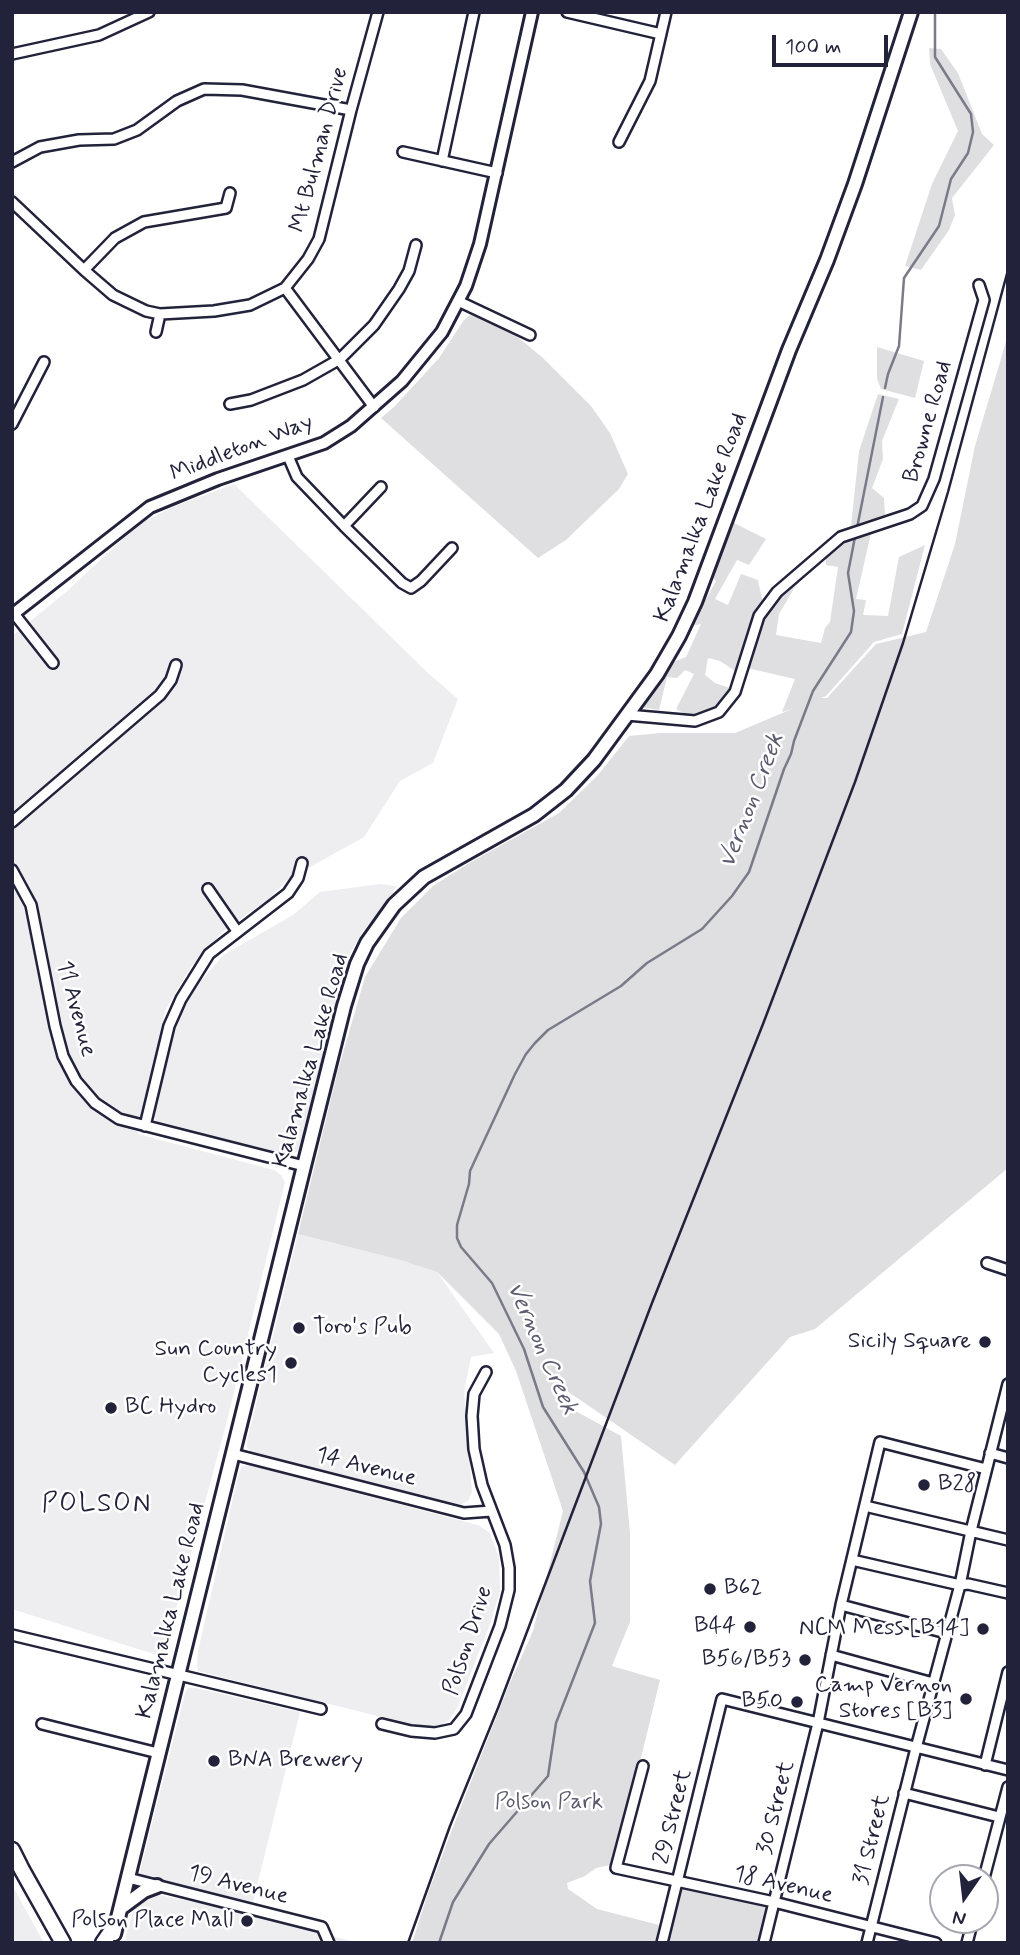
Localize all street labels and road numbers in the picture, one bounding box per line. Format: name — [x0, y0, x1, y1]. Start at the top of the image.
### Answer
street label: Mt Bulman Drive — [285, 64, 355, 236]
street label: Browne Road — [898, 358, 960, 486]
street label: Middleton Way — [167, 409, 317, 489]
street label: Kalamalka Lake Road — [649, 409, 755, 627]
street label: Kalamalka Lake Road — [268, 951, 356, 1171]
street label: 11 Avenue — [49, 958, 101, 1060]
street label: 14 Avenue — [313, 1442, 419, 1494]
street label: Kalamalka Lake Road — [132, 1500, 212, 1722]
street label: Polson Drive — [438, 1583, 500, 1699]
street label: 30 Street — [752, 1758, 802, 1858]
street label: 29 Street — [649, 1767, 699, 1867]
street label: 31 Street — [848, 1792, 898, 1888]
street label: 19 Avenue — [185, 1860, 291, 1912]
street label: 18 Avenue — [731, 1861, 835, 1911]

